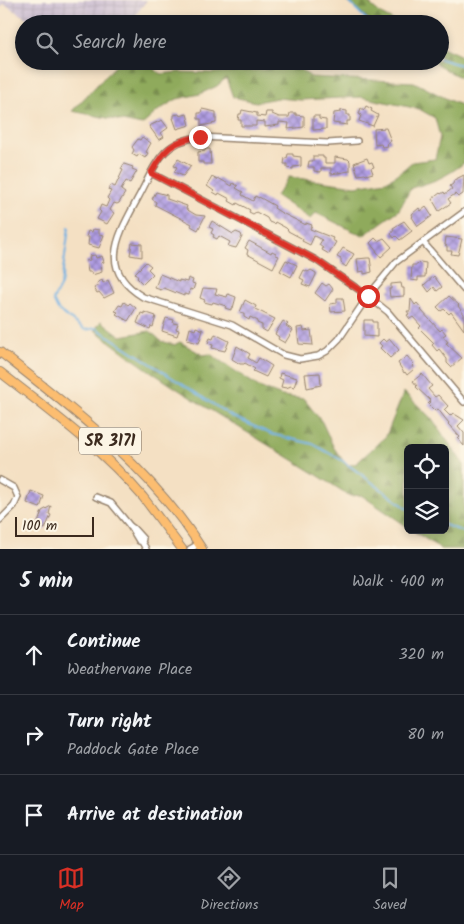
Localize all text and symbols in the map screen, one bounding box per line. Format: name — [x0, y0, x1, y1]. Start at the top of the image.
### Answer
search box — [15, 15, 449, 70]
text: Search here — [73, 28, 167, 58]
icon: search — [33, 29, 61, 57]
route end — [189, 126, 212, 149]
route start — [357, 285, 380, 308]
road number: SR 3171 — [79, 428, 141, 454]
map controls — [404, 444, 449, 534]
button: locate — [404, 444, 449, 489]
button: layers — [404, 489, 449, 534]
scale bar — [15, 514, 94, 537]
text: 100 m — [22, 515, 57, 537]
text: 5 min — [20, 565, 73, 598]
text: Walk · 400 m — [352, 569, 444, 594]
text: Continue — [67, 627, 140, 657]
icon: ahead — [20, 641, 48, 669]
text: 320 m — [398, 642, 444, 667]
text: Weathervane Place — [67, 657, 192, 682]
text: Turn right — [67, 707, 152, 737]
icon: right — [20, 721, 48, 749]
text: 80 m — [407, 722, 444, 747]
text: Paddock Gate Place — [67, 737, 199, 762]
text: Arrive at destination — [67, 800, 243, 830]
icon: arrive — [20, 801, 48, 829]
tab: Map — [57, 864, 85, 916]
tab: Directions — [200, 864, 258, 916]
tab: Saved — [373, 864, 407, 916]

